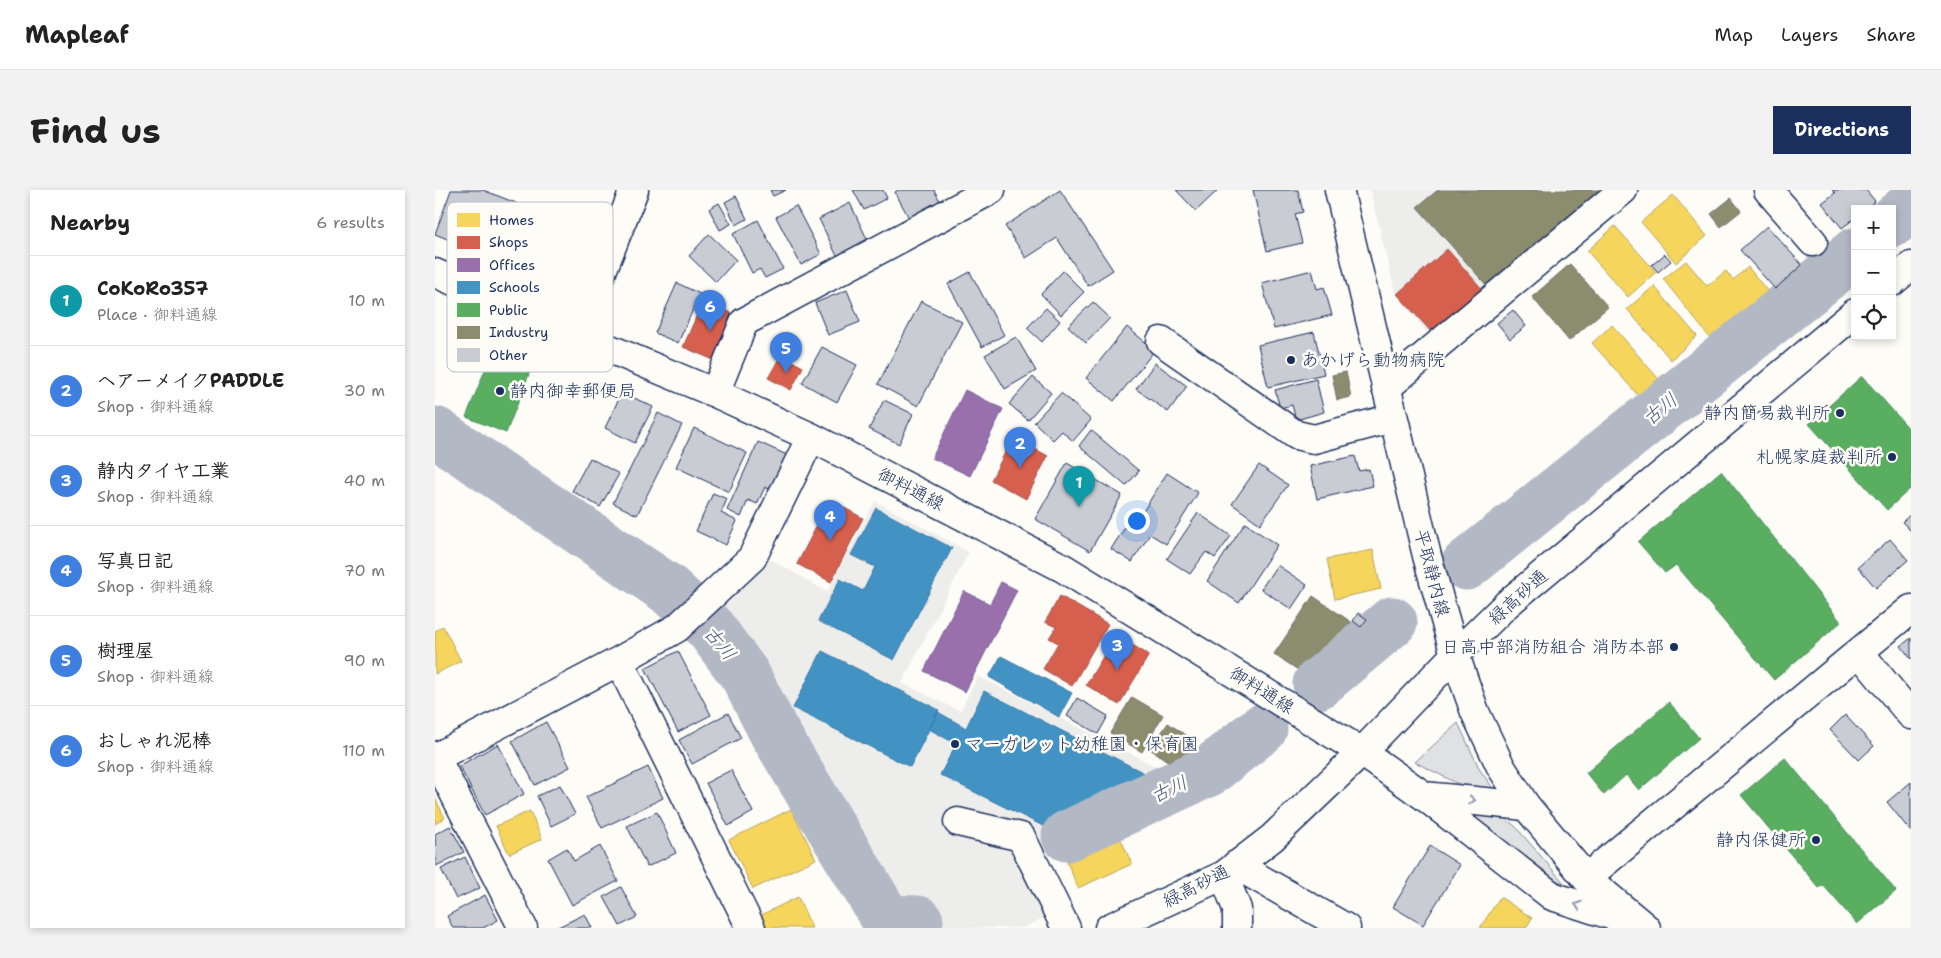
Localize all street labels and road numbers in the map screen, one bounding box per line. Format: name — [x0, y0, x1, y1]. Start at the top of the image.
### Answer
street label: 御料通線 — [873, 462, 949, 516]
street label: 平取静内線 — [1409, 526, 1455, 620]
street label: 緑高砂通 — [1483, 564, 1553, 630]
street label: 御料通線 — [1225, 661, 1299, 719]
street label: 緑高砂通 — [1158, 859, 1234, 913]

